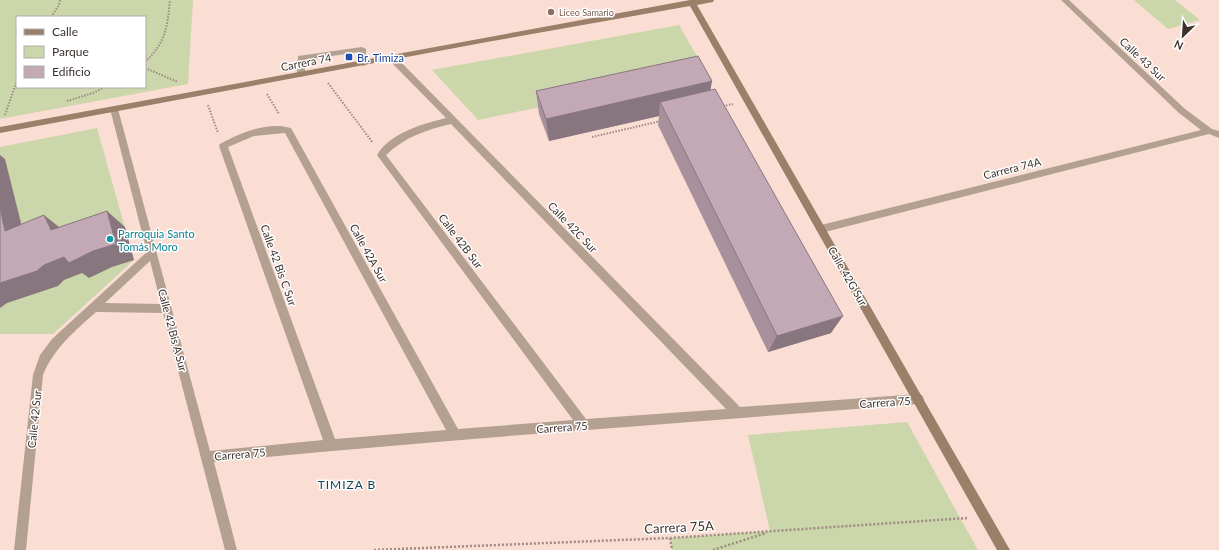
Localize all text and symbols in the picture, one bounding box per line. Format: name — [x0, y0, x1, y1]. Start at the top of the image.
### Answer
marker: Liceo Samario — [546, 7, 556, 17]
place label: Liceo Samario — [559, 7, 614, 18]
legend — [16, 16, 146, 88]
north arrow — [1163, 16, 1203, 56]
text: Calle — [52, 24, 78, 39]
street label: Calle 43 Sur — [1117, 34, 1169, 84]
text: N — [1172, 38, 1185, 53]
text: Parque — [52, 44, 89, 59]
street label: Carrera 74 — [280, 51, 333, 73]
place label: Br. Timiza — [357, 51, 404, 64]
marker: Br. Timiza — [344, 52, 354, 62]
text: Edificio — [52, 64, 91, 79]
street label: Carrera 74A — [982, 154, 1043, 181]
street label: Calle 42C Sur — [546, 199, 600, 255]
street label: Calle 42B Sur — [436, 211, 486, 271]
street label: Calle 42A Sur — [347, 221, 391, 285]
street label: Calle 42 Bis C Sur — [258, 223, 300, 307]
place label: Parroquia Santo Tomás Moro — [118, 227, 195, 253]
marker: Parroquia Santo Tomás Moro — [105, 234, 115, 244]
street label: Calle 42G Sur — [826, 244, 870, 308]
street label: Calle 42 Bis A Sur — [156, 287, 190, 373]
street label: Calle 42 Sur — [24, 389, 44, 449]
street label: Carrera 75 — [859, 394, 911, 410]
street label: Carrera 75 — [536, 419, 588, 435]
street label: Carrera 75 — [214, 445, 266, 463]
district label: TIMIZA B — [318, 477, 376, 492]
street label: Carrera 75A — [644, 517, 714, 537]

